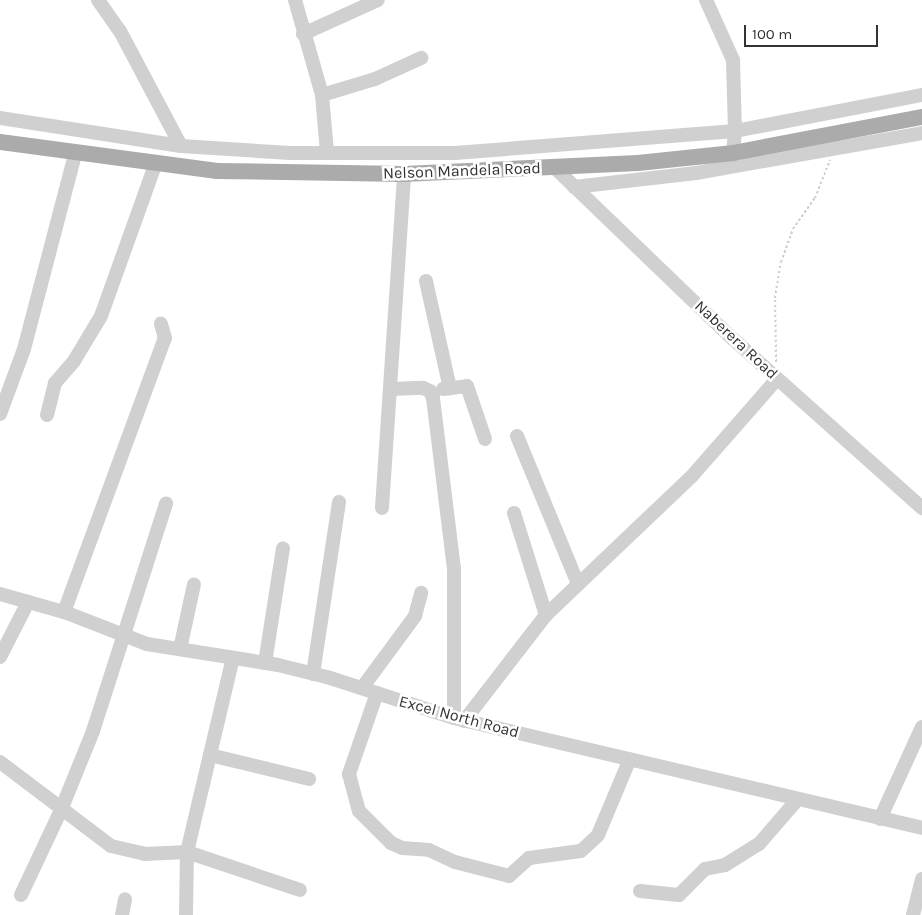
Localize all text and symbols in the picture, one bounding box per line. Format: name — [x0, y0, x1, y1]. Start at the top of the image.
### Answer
scale bar — [747, 15, 881, 47]
text: 100 m — [752, 25, 792, 43]
street label: Nelson Mandela Road — [383, 159, 541, 183]
street label: Naberera Road — [690, 297, 782, 383]
street label: Excel North Road — [397, 692, 521, 742]

